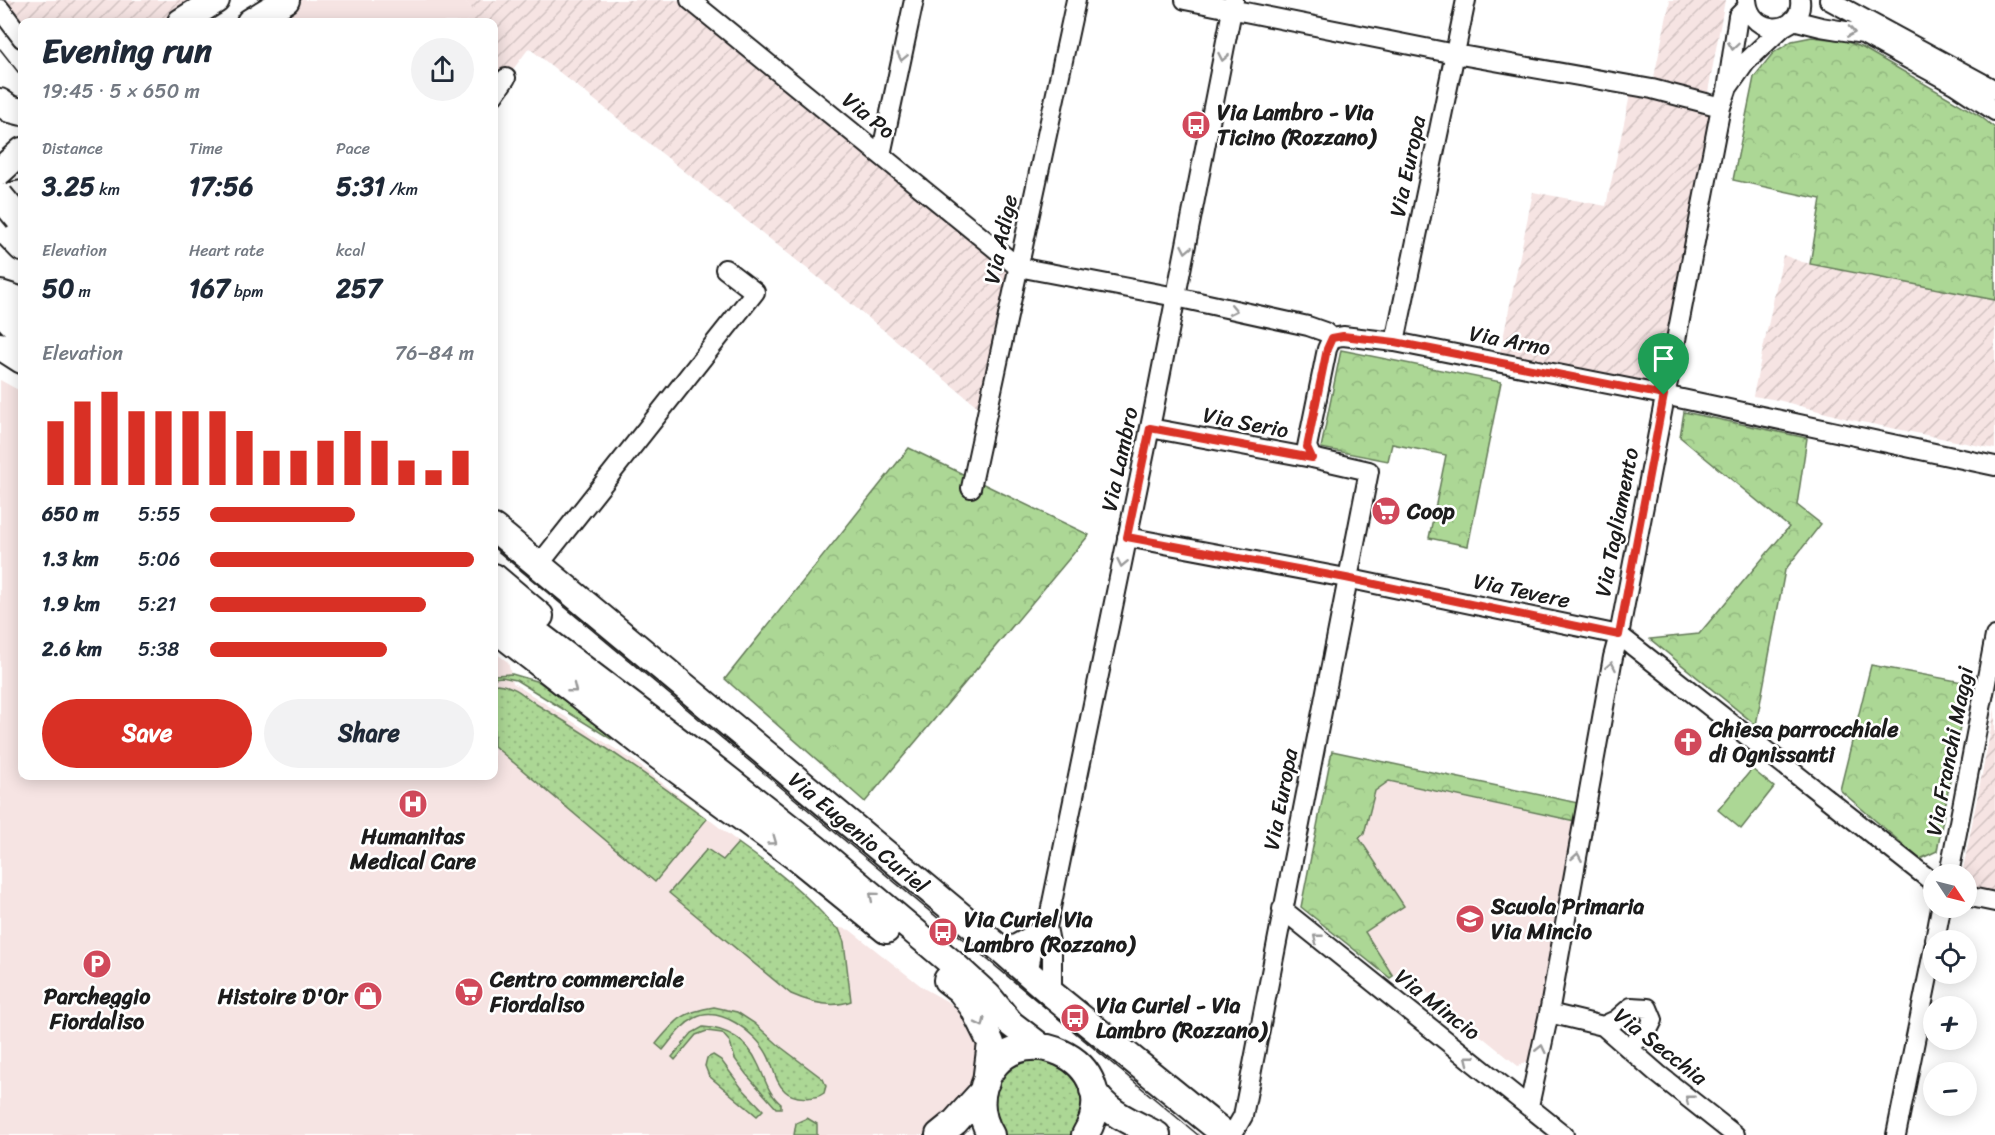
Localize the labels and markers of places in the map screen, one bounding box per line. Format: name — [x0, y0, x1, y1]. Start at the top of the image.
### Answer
place label: Via Lambro - Via Ticino (Rozzano) — [1217, 93, 1378, 157]
bus stop icon: Via Lambro - Via Ticino (Rozzano) — [1180, 109, 1212, 141]
pin — [1638, 333, 1689, 395]
place label: Coop — [1406, 492, 1455, 531]
supermarket icon: Coop — [1370, 495, 1402, 527]
place label: Chiesa parrocchiale di Ognissanti — [1708, 710, 1899, 774]
church icon: Chiesa parrocchiale di Ognissanti — [1672, 726, 1704, 758]
hospital icon: Humanitas Medical Care — [397, 788, 429, 820]
place label: Humanitas Medical Care — [349, 817, 477, 881]
place label: Scuola Primaria Via Mincio — [1490, 887, 1644, 951]
place label: Via Curiel Via Lambro (Rozzano) — [964, 900, 1137, 964]
school or university icon: Scuola Primaria Via Mincio — [1454, 903, 1486, 935]
bus stop icon: Via Curiel Via Lambro (Rozzano) — [927, 916, 959, 948]
parking icon: Parcheggio Fiordaliso — [81, 948, 113, 980]
place label: Centro commerciale Fiordaliso — [489, 960, 685, 1024]
supermarket icon: Centro commerciale Fiordaliso — [453, 976, 485, 1008]
place label: Parcheggio Fiordaliso — [44, 977, 151, 1041]
place label: Histoire D'Or — [217, 977, 349, 1016]
shop icon: Histoire D'Or — [352, 980, 384, 1012]
place label: Via Curiel - Via Lambro (Rozzano) — [1096, 986, 1269, 1050]
bus stop icon: Via Curiel - Via Lambro (Rozzano) — [1059, 1002, 1091, 1034]

